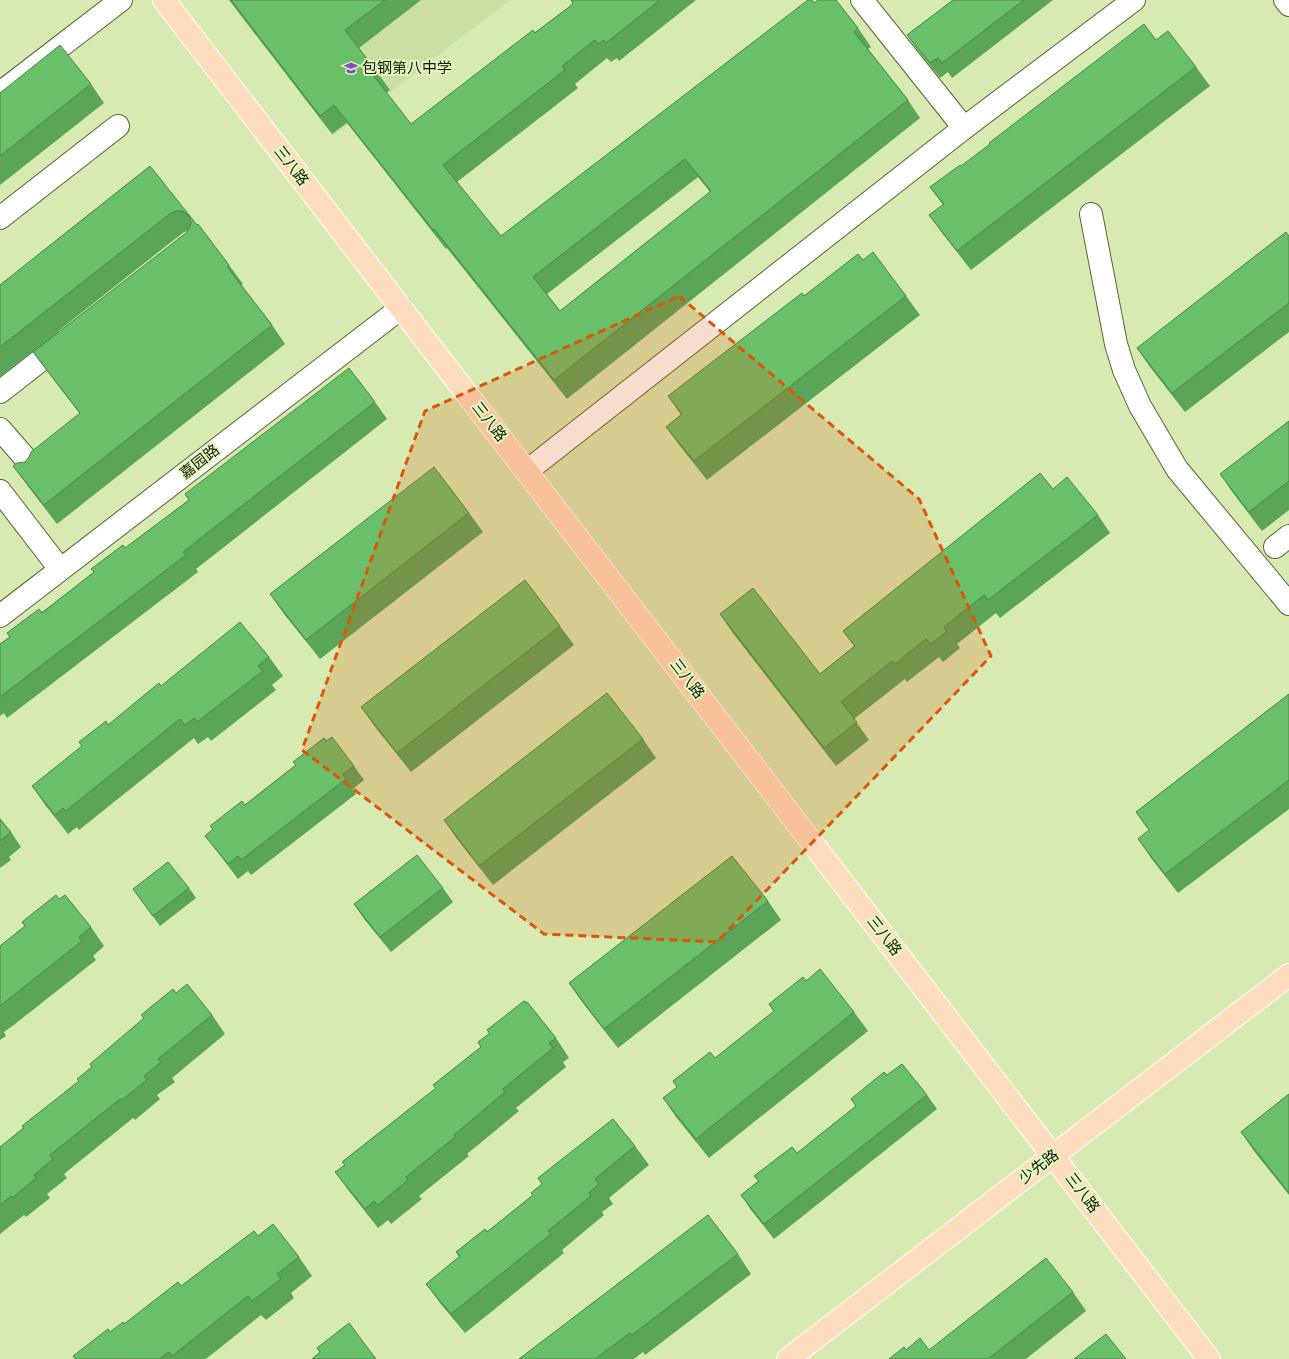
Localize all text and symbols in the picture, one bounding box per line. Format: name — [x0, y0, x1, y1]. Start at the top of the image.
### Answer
school or university icon: 包钢第八中学 — [343, 60, 359, 76]
place label: 包钢第八中学 — [362, 60, 452, 76]
street label: 三八路 — [271, 143, 312, 188]
street label: 三八路 — [469, 399, 510, 444]
street label: 嘉园路 — [177, 441, 222, 482]
street label: 三八路 — [667, 656, 708, 701]
street label: 三八路 — [864, 913, 905, 958]
street label: 少先路 — [1016, 1147, 1061, 1187]
street label: 三八路 — [1062, 1170, 1102, 1215]

